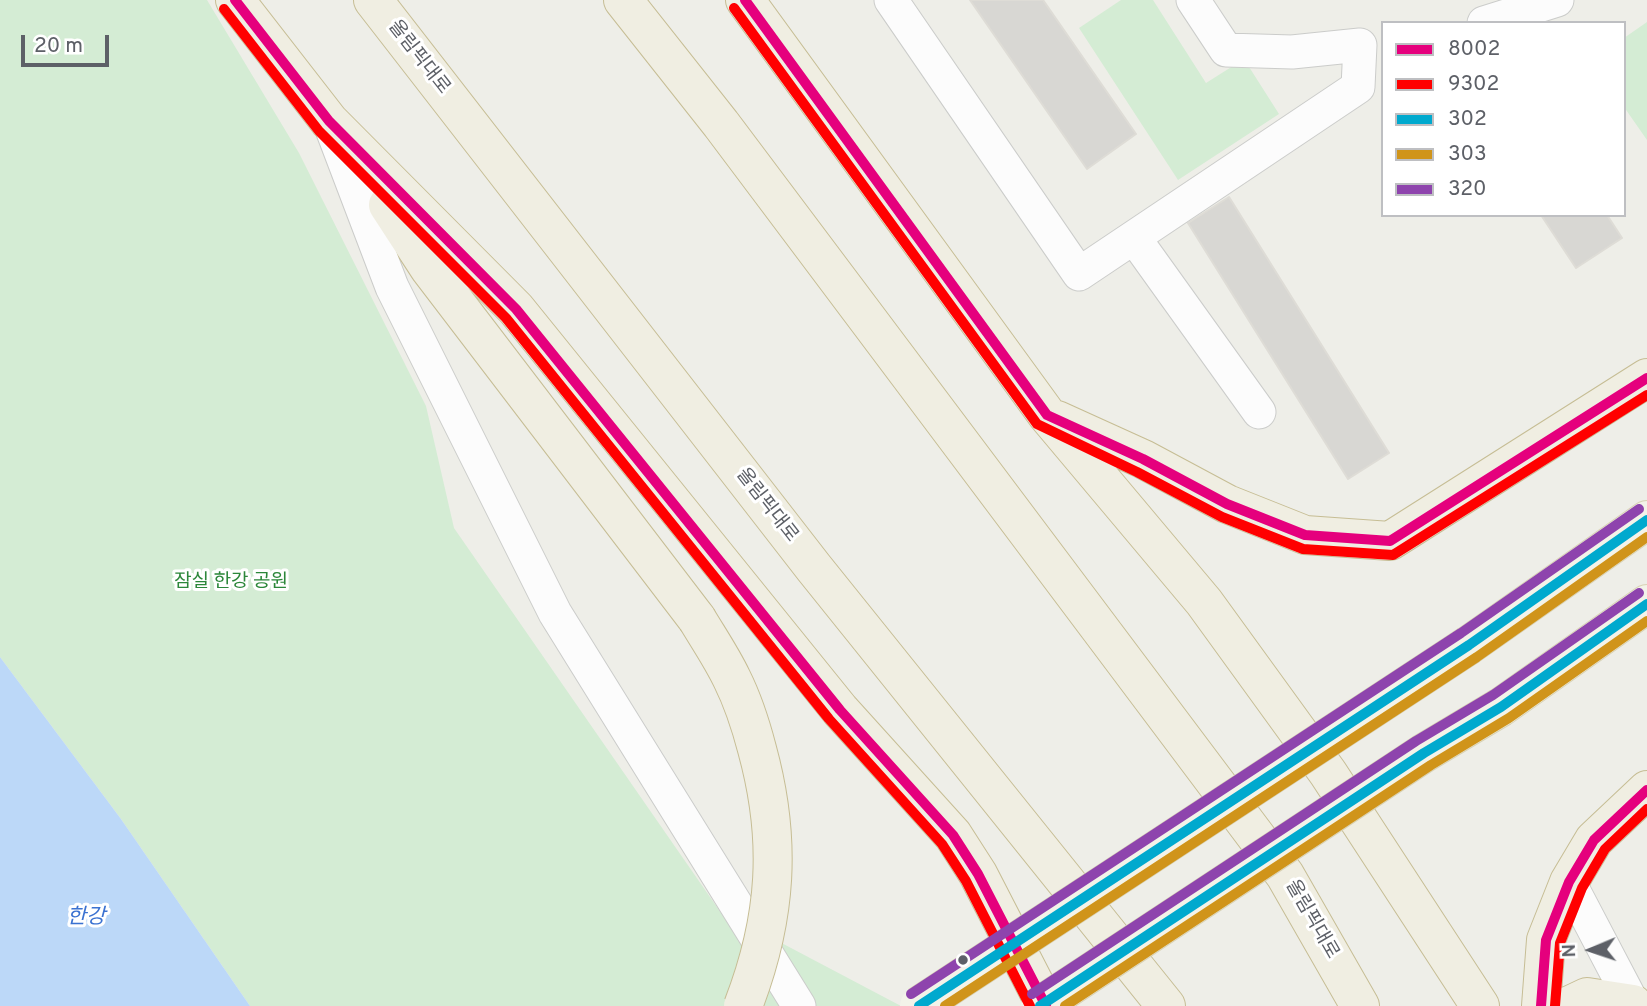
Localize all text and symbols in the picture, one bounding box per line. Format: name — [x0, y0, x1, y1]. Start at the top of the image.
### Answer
street label: 올림픽대로 — [382, 17, 454, 99]
scale bar — [24, 21, 112, 65]
legend — [1381, 21, 1626, 217]
text: 20 m — [34, 33, 83, 60]
text: 8002 — [1448, 36, 1500, 63]
text: 9302 — [1448, 71, 1499, 98]
text: 302 — [1448, 106, 1487, 133]
text: 303 — [1448, 141, 1487, 168]
text: 320 — [1448, 176, 1487, 203]
street label: 올림픽대로 — [730, 465, 802, 547]
park label: 잠실 한강 공원 — [174, 572, 288, 594]
street label: 올림픽대로 — [1279, 876, 1343, 964]
water label: 한강 — [67, 906, 105, 932]
north arrow — [1556, 915, 1626, 985]
text: N — [1558, 943, 1582, 958]
unlabelled marker — [956, 953, 970, 967]

